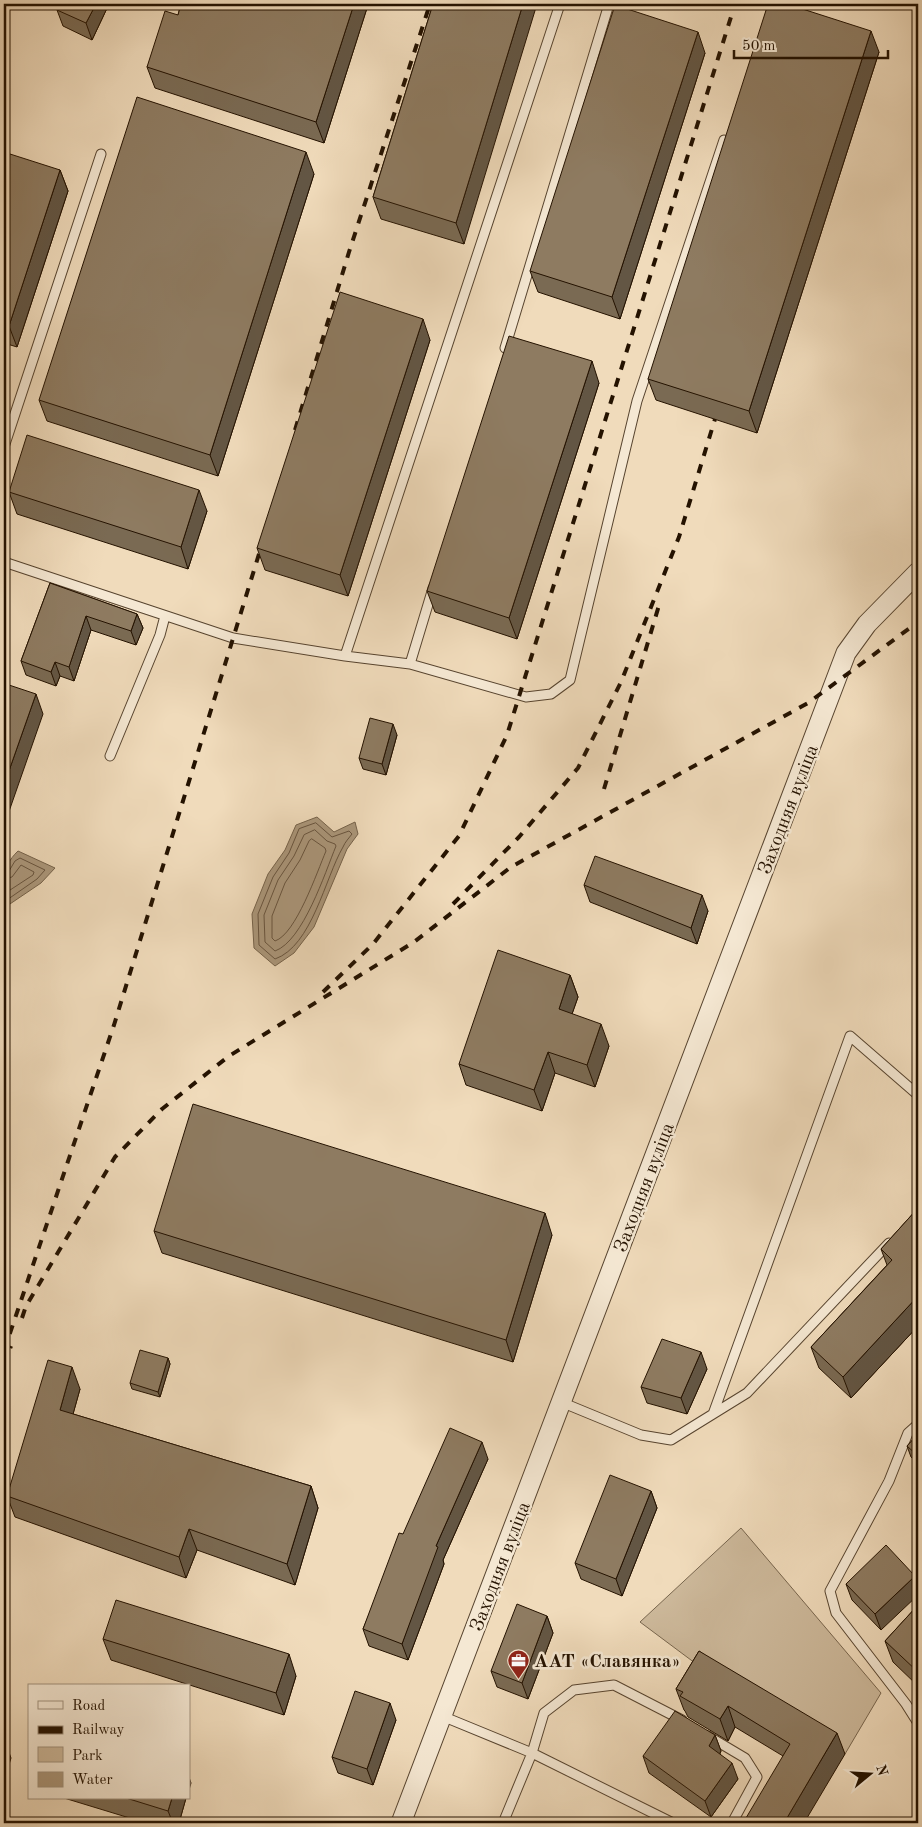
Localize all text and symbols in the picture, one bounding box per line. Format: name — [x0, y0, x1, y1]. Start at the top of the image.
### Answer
scale bar — [734, 28, 888, 60]
text: 50 m — [742, 39, 776, 54]
street label: Заходняя вуліца — [756, 742, 823, 877]
street label: Заходняя вуліца — [612, 1120, 679, 1255]
street label: Заходняя вуліца — [468, 1499, 535, 1634]
office icon: ААТ «Славянка» — [506, 1648, 530, 1679]
place label: ААТ «Славянка» — [534, 1653, 681, 1672]
legend — [28, 1684, 190, 1800]
text: Road — [72, 1699, 106, 1714]
text: Railway — [72, 1723, 125, 1738]
text: Park — [72, 1749, 103, 1764]
north arrow — [844, 1750, 894, 1800]
text: N — [873, 1763, 890, 1778]
text: Water — [72, 1773, 113, 1788]

